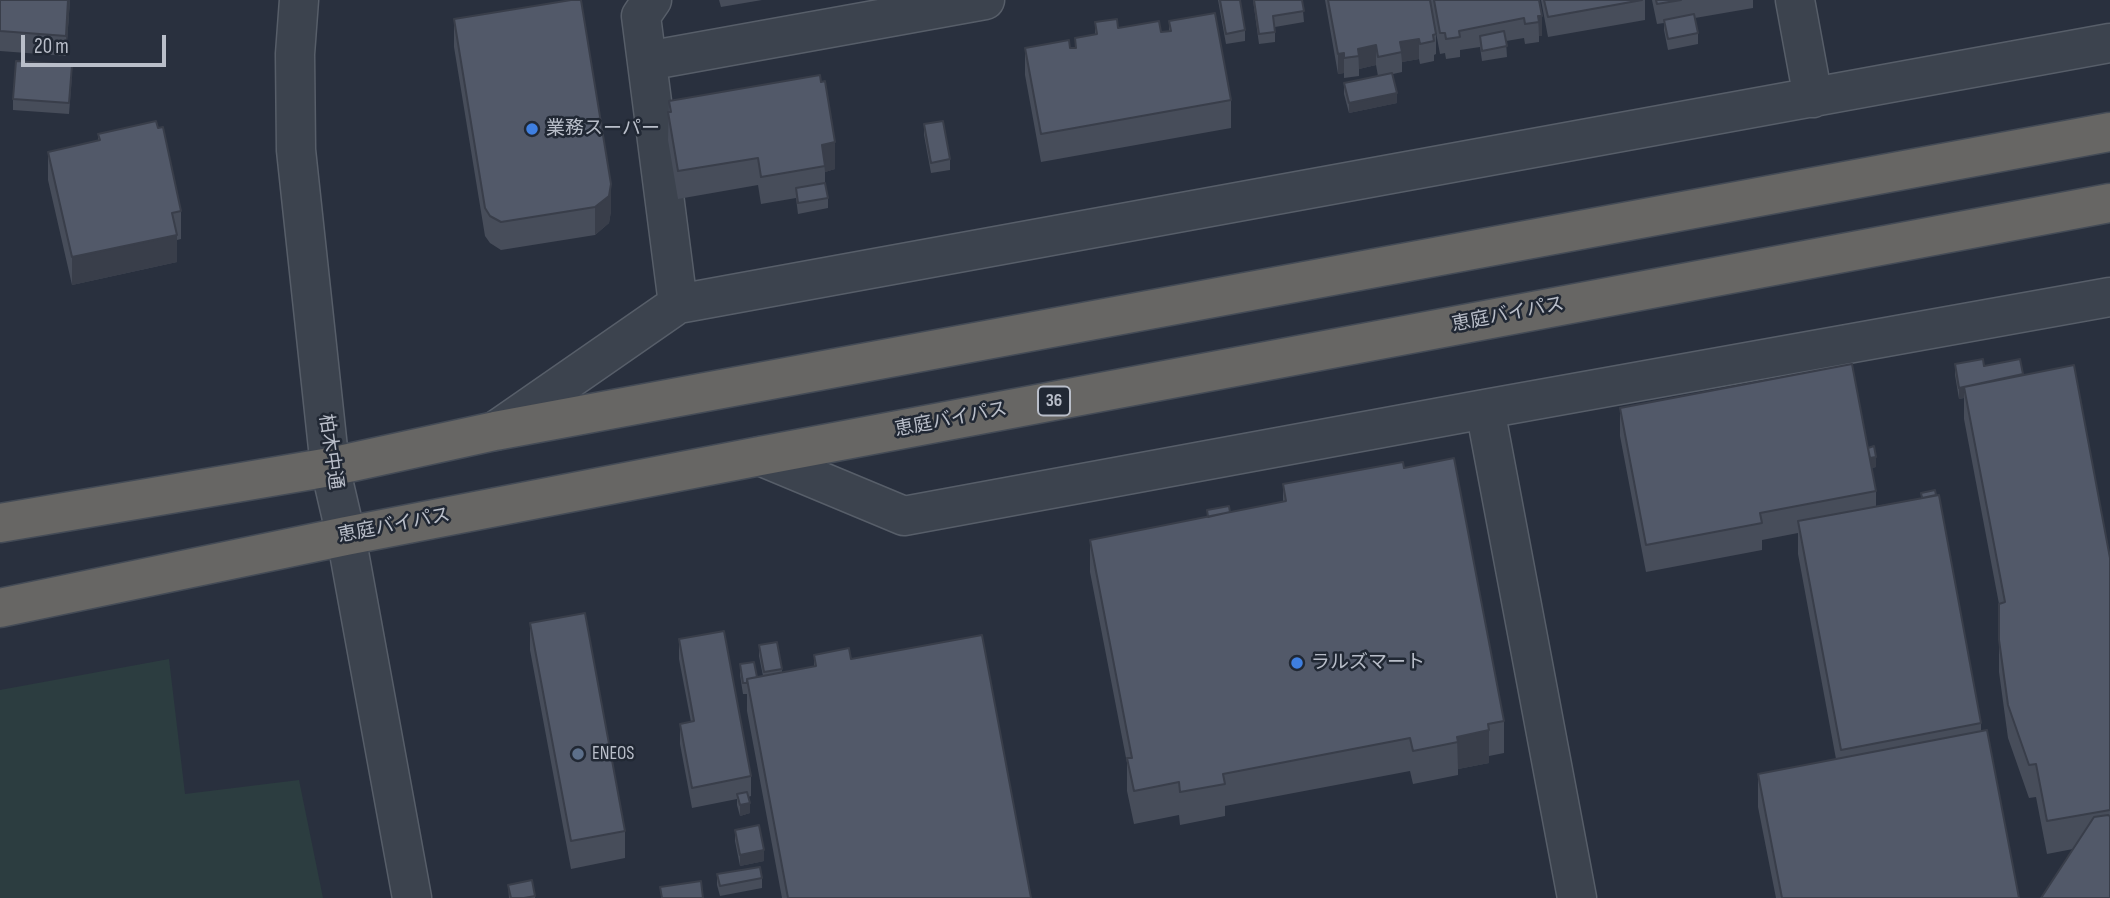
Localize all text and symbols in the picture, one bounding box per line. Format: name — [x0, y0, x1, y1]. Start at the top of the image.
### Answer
scale bar — [24, 21, 170, 65]
text: 20 m — [34, 34, 69, 59]
place label: 業務スーパー — [546, 118, 660, 140]
marker: 業務スーパー — [524, 121, 540, 137]
street label: 恵庭バイパス — [1450, 293, 1566, 337]
road number: 36 — [1038, 386, 1070, 416]
street label: 恵庭バイパス — [893, 398, 1009, 442]
street label: 柏木中通 — [313, 413, 347, 491]
street label: 恵庭バイパス — [336, 504, 452, 548]
place label: ラルズマート — [1311, 652, 1425, 674]
marker: ラルズマート — [1289, 655, 1305, 671]
place label: ENEOS — [592, 743, 634, 765]
marker: ENEOS — [570, 746, 586, 762]

